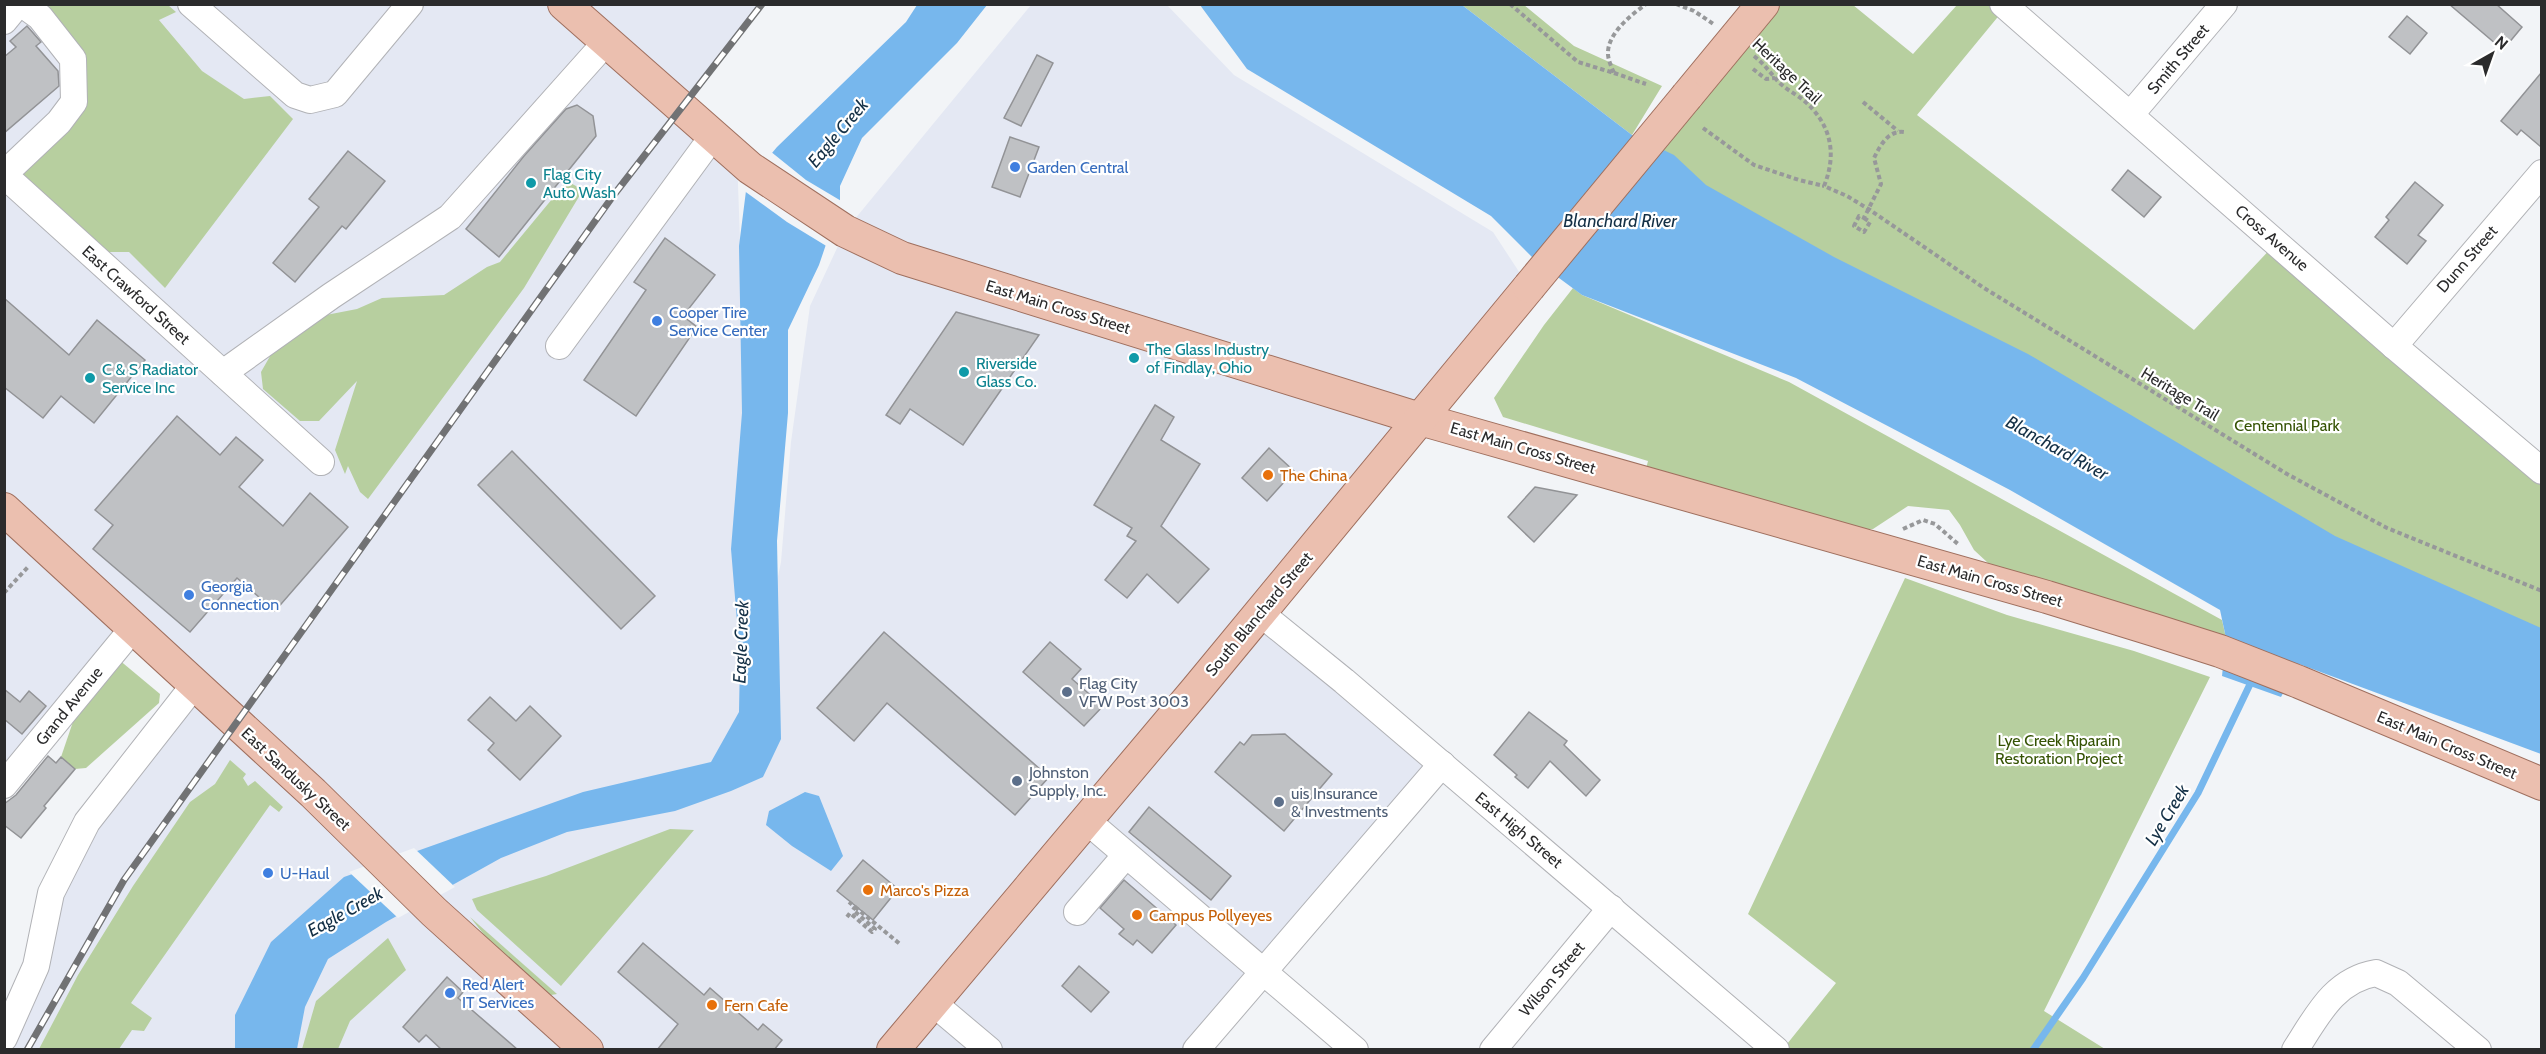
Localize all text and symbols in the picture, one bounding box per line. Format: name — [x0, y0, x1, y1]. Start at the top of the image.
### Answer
street label: Smith Street — [2143, 20, 2213, 98]
north arrow — [2462, 24, 2522, 84]
text: N — [2491, 32, 2512, 54]
street label: Heritage Trail — [1749, 34, 1826, 108]
water label: Eagle Creek — [803, 93, 874, 172]
place label: Garden Central — [1027, 158, 1129, 177]
marker: Garden Central — [1008, 160, 1022, 174]
place label: Flag City Auto Wash — [543, 165, 616, 202]
marker: Flag City Auto Wash — [524, 176, 538, 190]
street label: Cross Avenue — [2231, 201, 2313, 275]
water label: Blanchard River — [1563, 210, 1678, 232]
street label: Dunn Street — [2433, 221, 2502, 296]
street label: East Crawford Street — [78, 242, 194, 349]
street label: East Main Cross Street — [983, 276, 1133, 338]
place label: Cooper Tire Service Center — [669, 303, 768, 340]
marker: Cooper Tire Service Center — [650, 314, 664, 328]
place label: The Glass Industry of Findlay, Ohio — [1146, 340, 1269, 377]
marker: The Glass Industry of Findlay, Ohio — [1127, 351, 1141, 365]
place label: Riverside Glass Co. — [976, 354, 1037, 391]
place label: C & S Radiator Service Inc — [102, 360, 199, 397]
street label: Heritage Trail — [2138, 363, 2223, 425]
marker: Riverside Glass Co. — [957, 365, 971, 379]
marker: C & S Radiator Service Inc — [83, 371, 97, 385]
water label: Blanchard River — [2002, 411, 2113, 486]
park label: Centennial Park — [2234, 416, 2340, 435]
street label: East Main Cross Street — [1448, 418, 1598, 478]
place label: The China — [1280, 466, 1348, 485]
marker: The China — [1261, 468, 1275, 482]
street label: South Blanchard Street — [1202, 548, 1317, 680]
street label: East Main Cross Street — [1915, 551, 2065, 611]
place label: Georgia Connection — [201, 577, 279, 614]
marker: Georgia Connection — [182, 588, 196, 602]
water label: Eagle Creek — [729, 599, 753, 684]
street label: Grand Avenue — [32, 663, 106, 749]
place label: Flag City VFW Post 3003 — [1079, 674, 1189, 711]
marker: Flag City VFW Post 3003 — [1060, 685, 1074, 699]
street label: East Main Cross Street — [2374, 707, 2520, 783]
street label: East Sandusky Street — [238, 724, 355, 835]
park label: Lye Creek Riparain Restoration Project — [1995, 731, 2124, 768]
place label: Johnston Supply, Inc. — [1028, 763, 1106, 800]
marker: Johnston Supply, Inc. — [1010, 774, 1024, 788]
water label: Lye Creek — [2140, 779, 2194, 849]
place label: uis Insurance & Investments — [1291, 784, 1388, 821]
street label: East High Street — [1471, 788, 1567, 872]
marker: uis Insurance & Investments — [1272, 795, 1286, 809]
place label: U-Haul — [280, 864, 330, 883]
marker: U-Haul — [261, 866, 275, 880]
place label: Marco's Pizza — [880, 881, 969, 900]
water label: Eagle Creek — [303, 882, 388, 942]
marker: Marco's Pizza — [861, 883, 875, 897]
place label: Campus Pollyeyes — [1149, 906, 1272, 925]
marker: Campus Pollyeyes — [1130, 908, 1144, 922]
street label: Wilson Street — [1515, 937, 1589, 1020]
place label: Red Alert IT Services — [462, 975, 534, 1012]
marker: Red Alert IT Services — [443, 986, 457, 1000]
place label: Fern Cafe — [724, 996, 788, 1015]
marker: Fern Cafe — [705, 998, 719, 1012]

